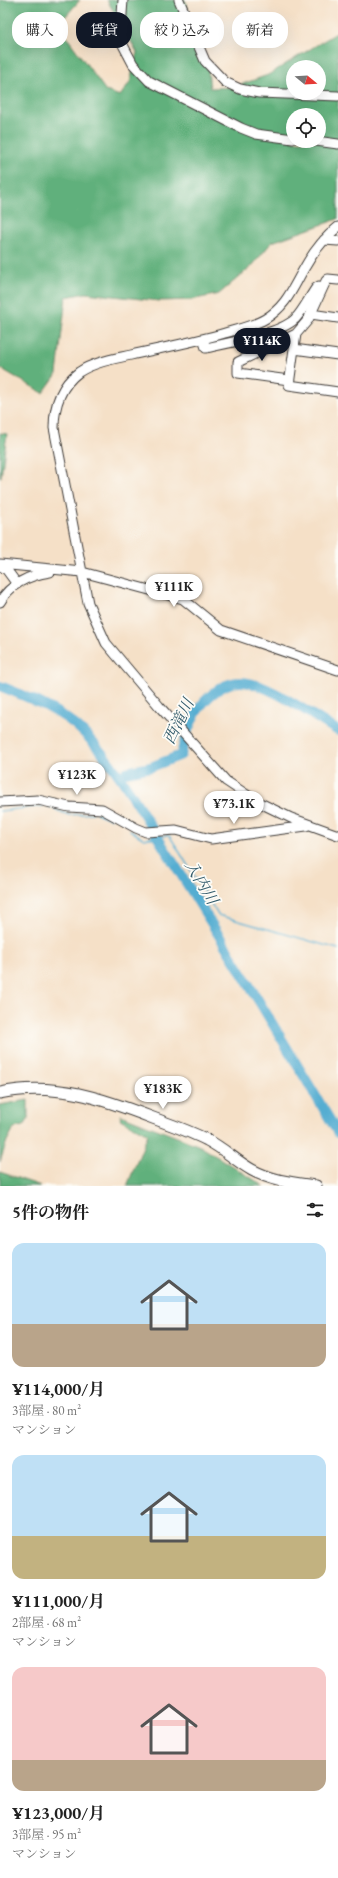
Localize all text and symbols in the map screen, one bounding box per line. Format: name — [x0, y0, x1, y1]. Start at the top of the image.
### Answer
chip: 購入 — [12, 12, 68, 48]
chip: 賃貸 — [76, 12, 132, 48]
chip: 絞り込み — [140, 12, 224, 48]
chip: 新着 — [232, 12, 288, 48]
north arrow — [286, 60, 326, 100]
map controls — [286, 60, 326, 148]
button: locate — [286, 108, 326, 148]
pin: ¥114K — [234, 328, 290, 362]
text: ¥114K — [242, 332, 282, 349]
pin: ¥111K — [146, 574, 202, 608]
text: ¥111K — [154, 578, 194, 595]
water label: 西滝川 — [158, 693, 199, 747]
pin: ¥123K — [49, 762, 105, 796]
text: ¥123K — [57, 766, 97, 783]
pin: ¥73.1K — [201, 791, 267, 825]
text: ¥73.1K — [213, 795, 255, 812]
water label: 入内川 — [180, 856, 224, 910]
pin: ¥183K — [135, 1076, 191, 1110]
text: ¥183K — [143, 1080, 183, 1097]
icon: filters — [304, 1199, 326, 1221]
text: 5件の物件 — [12, 1201, 89, 1223]
icon: home — [133, 1269, 205, 1341]
text: ¥114,000/月 — [12, 1378, 105, 1400]
text: 3部屋 · 80 m² — [12, 1402, 81, 1419]
text: マンション — [12, 1421, 76, 1438]
icon: home — [133, 1481, 205, 1553]
text: ¥111,000/月 — [12, 1590, 105, 1612]
text: 2部屋 · 68 m² — [12, 1614, 81, 1631]
text: マンション — [12, 1633, 76, 1650]
icon: home — [133, 1693, 205, 1765]
text: ¥123,000/月 — [12, 1802, 105, 1824]
text: 3部屋 · 95 m² — [12, 1826, 81, 1843]
text: マンション — [12, 1845, 76, 1862]

